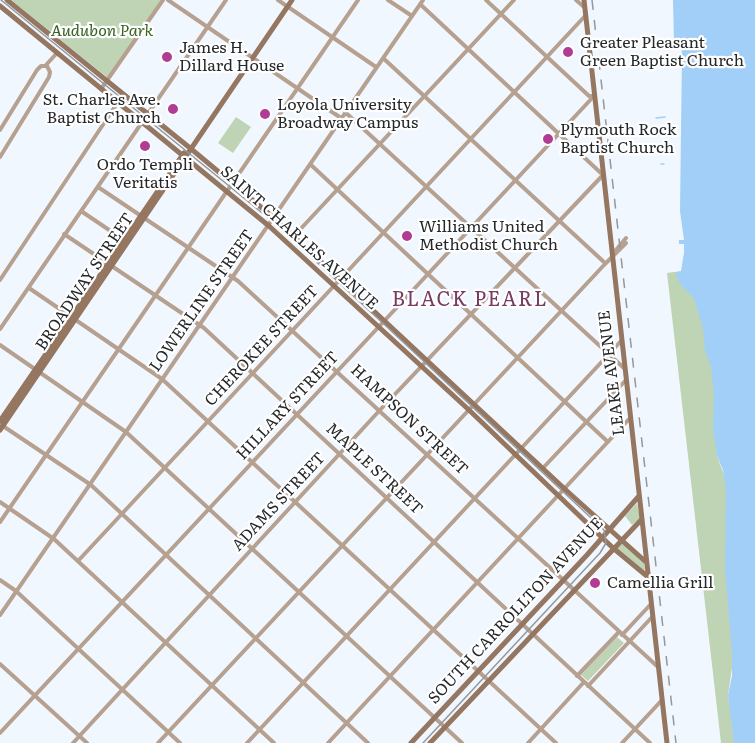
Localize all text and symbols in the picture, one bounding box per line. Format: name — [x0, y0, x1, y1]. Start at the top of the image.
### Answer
park label: Audubon Park — [51, 21, 153, 41]
place label: Greater Pleasant Green Baptist Church — [580, 33, 744, 71]
place label: James H. Dillard House — [179, 38, 284, 76]
marker: Greater Pleasant Green Baptist Church — [561, 45, 575, 59]
marker: James H. Dillard House — [160, 50, 174, 64]
place label: St. Charles Ave. Baptist Church — [43, 90, 161, 128]
place label: Loyola University Broadway Campus — [277, 95, 418, 133]
marker: St. Charles Ave. Baptist Church — [166, 102, 180, 116]
marker: Loyola University Broadway Campus — [258, 107, 272, 121]
place label: Plymouth Rock Baptist Church — [560, 120, 676, 158]
marker: Plymouth Rock Baptist Church — [541, 132, 555, 146]
marker: Ordo Templi Veritatis — [138, 139, 152, 153]
place label: Ordo Templi Veritatis — [97, 155, 193, 193]
street label: SAINT CHARLES AVENUE — [216, 162, 382, 314]
street label: BROADWAY STREET — [32, 210, 138, 354]
place label: Williams United Methodist Church — [419, 217, 558, 255]
street label: LOWERLINE STREET — [146, 226, 258, 376]
marker: Williams United Methodist Church — [400, 229, 414, 243]
street label: CHEROKEE STREET — [201, 282, 323, 410]
district label: BLACK PEARL — [392, 288, 548, 312]
street label: LEAKE AVENUE — [595, 309, 629, 437]
street label: HILLARY STREET — [233, 348, 343, 464]
street label: HAMPSON STREET — [346, 361, 472, 479]
street label: MAPLE STREET — [322, 419, 426, 519]
street label: ADAMS STREET — [228, 449, 330, 555]
street label: SOUTH CARROLLTON AVENUE — [424, 514, 608, 708]
place label: Camellia Grill — [607, 573, 713, 593]
marker: Camellia Grill — [588, 576, 602, 590]

